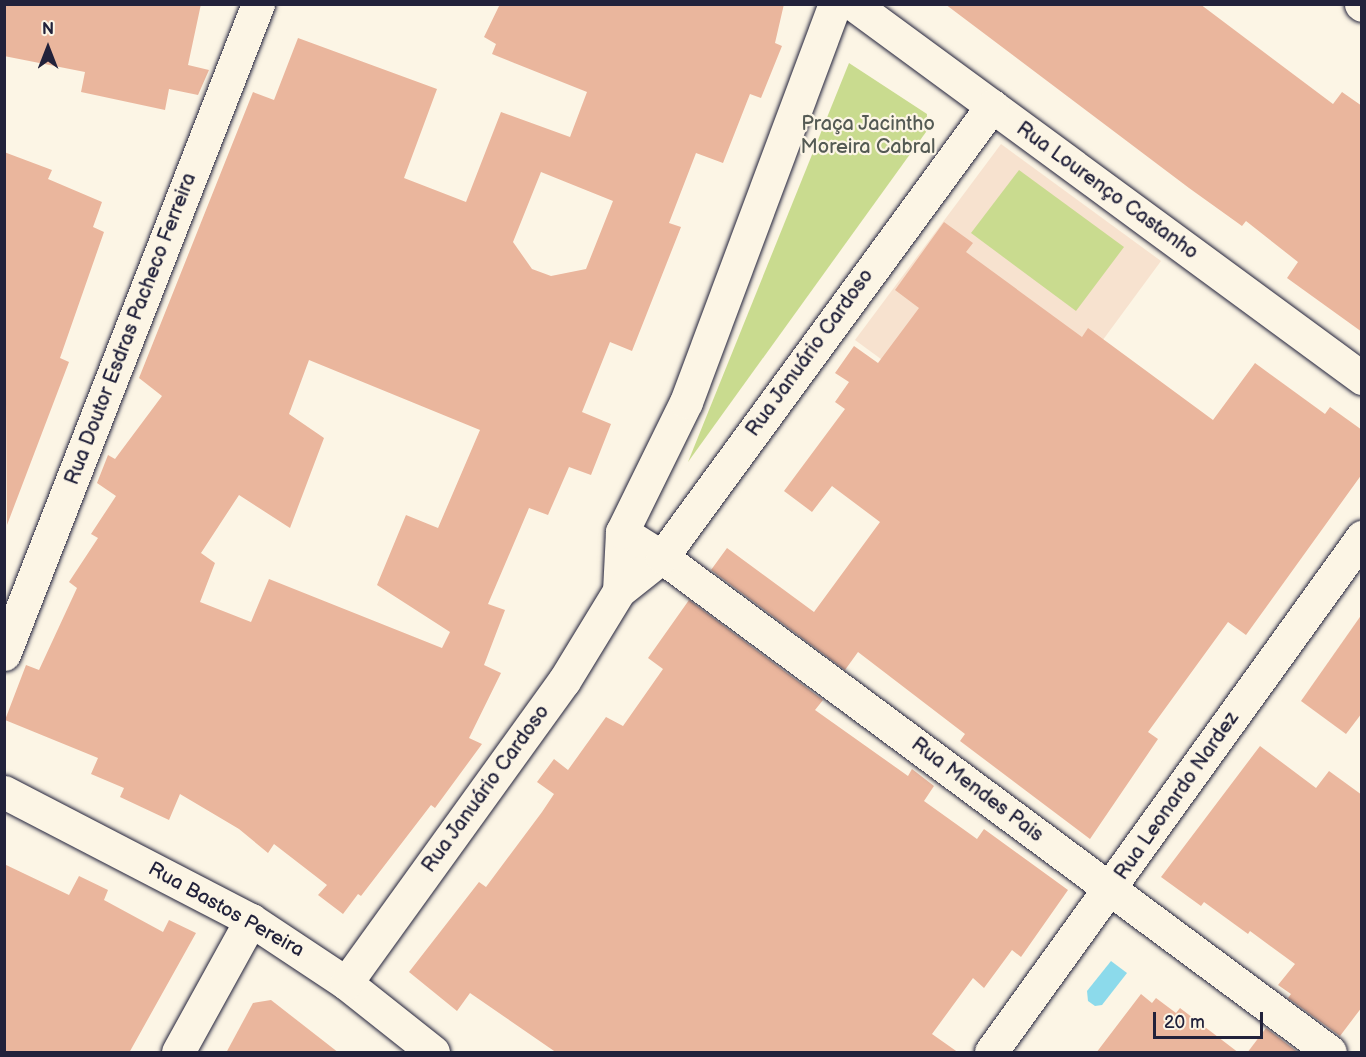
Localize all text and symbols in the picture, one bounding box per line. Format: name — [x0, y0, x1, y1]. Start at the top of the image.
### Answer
north arrow — [18, 18, 78, 78]
text: N — [42, 20, 54, 39]
park label: Praça Jacintho Moreira Cabral — [801, 113, 935, 160]
street label: Rua Lourenço Castanho — [1012, 117, 1202, 265]
street label: Rua Doutor Esdras Pacheco Ferreira — [60, 170, 202, 488]
street label: Rua Januário Cardoso — [741, 264, 879, 442]
street label: Rua Januário Cardoso — [417, 700, 555, 878]
street label: Rua Leonardo Nardez — [1110, 707, 1244, 885]
street label: Rua Mendes Pais — [906, 733, 1048, 847]
street label: Rua Bastos Pereira — [144, 857, 308, 963]
scale bar — [1156, 1000, 1266, 1038]
text: 20 m — [1164, 1012, 1205, 1033]

